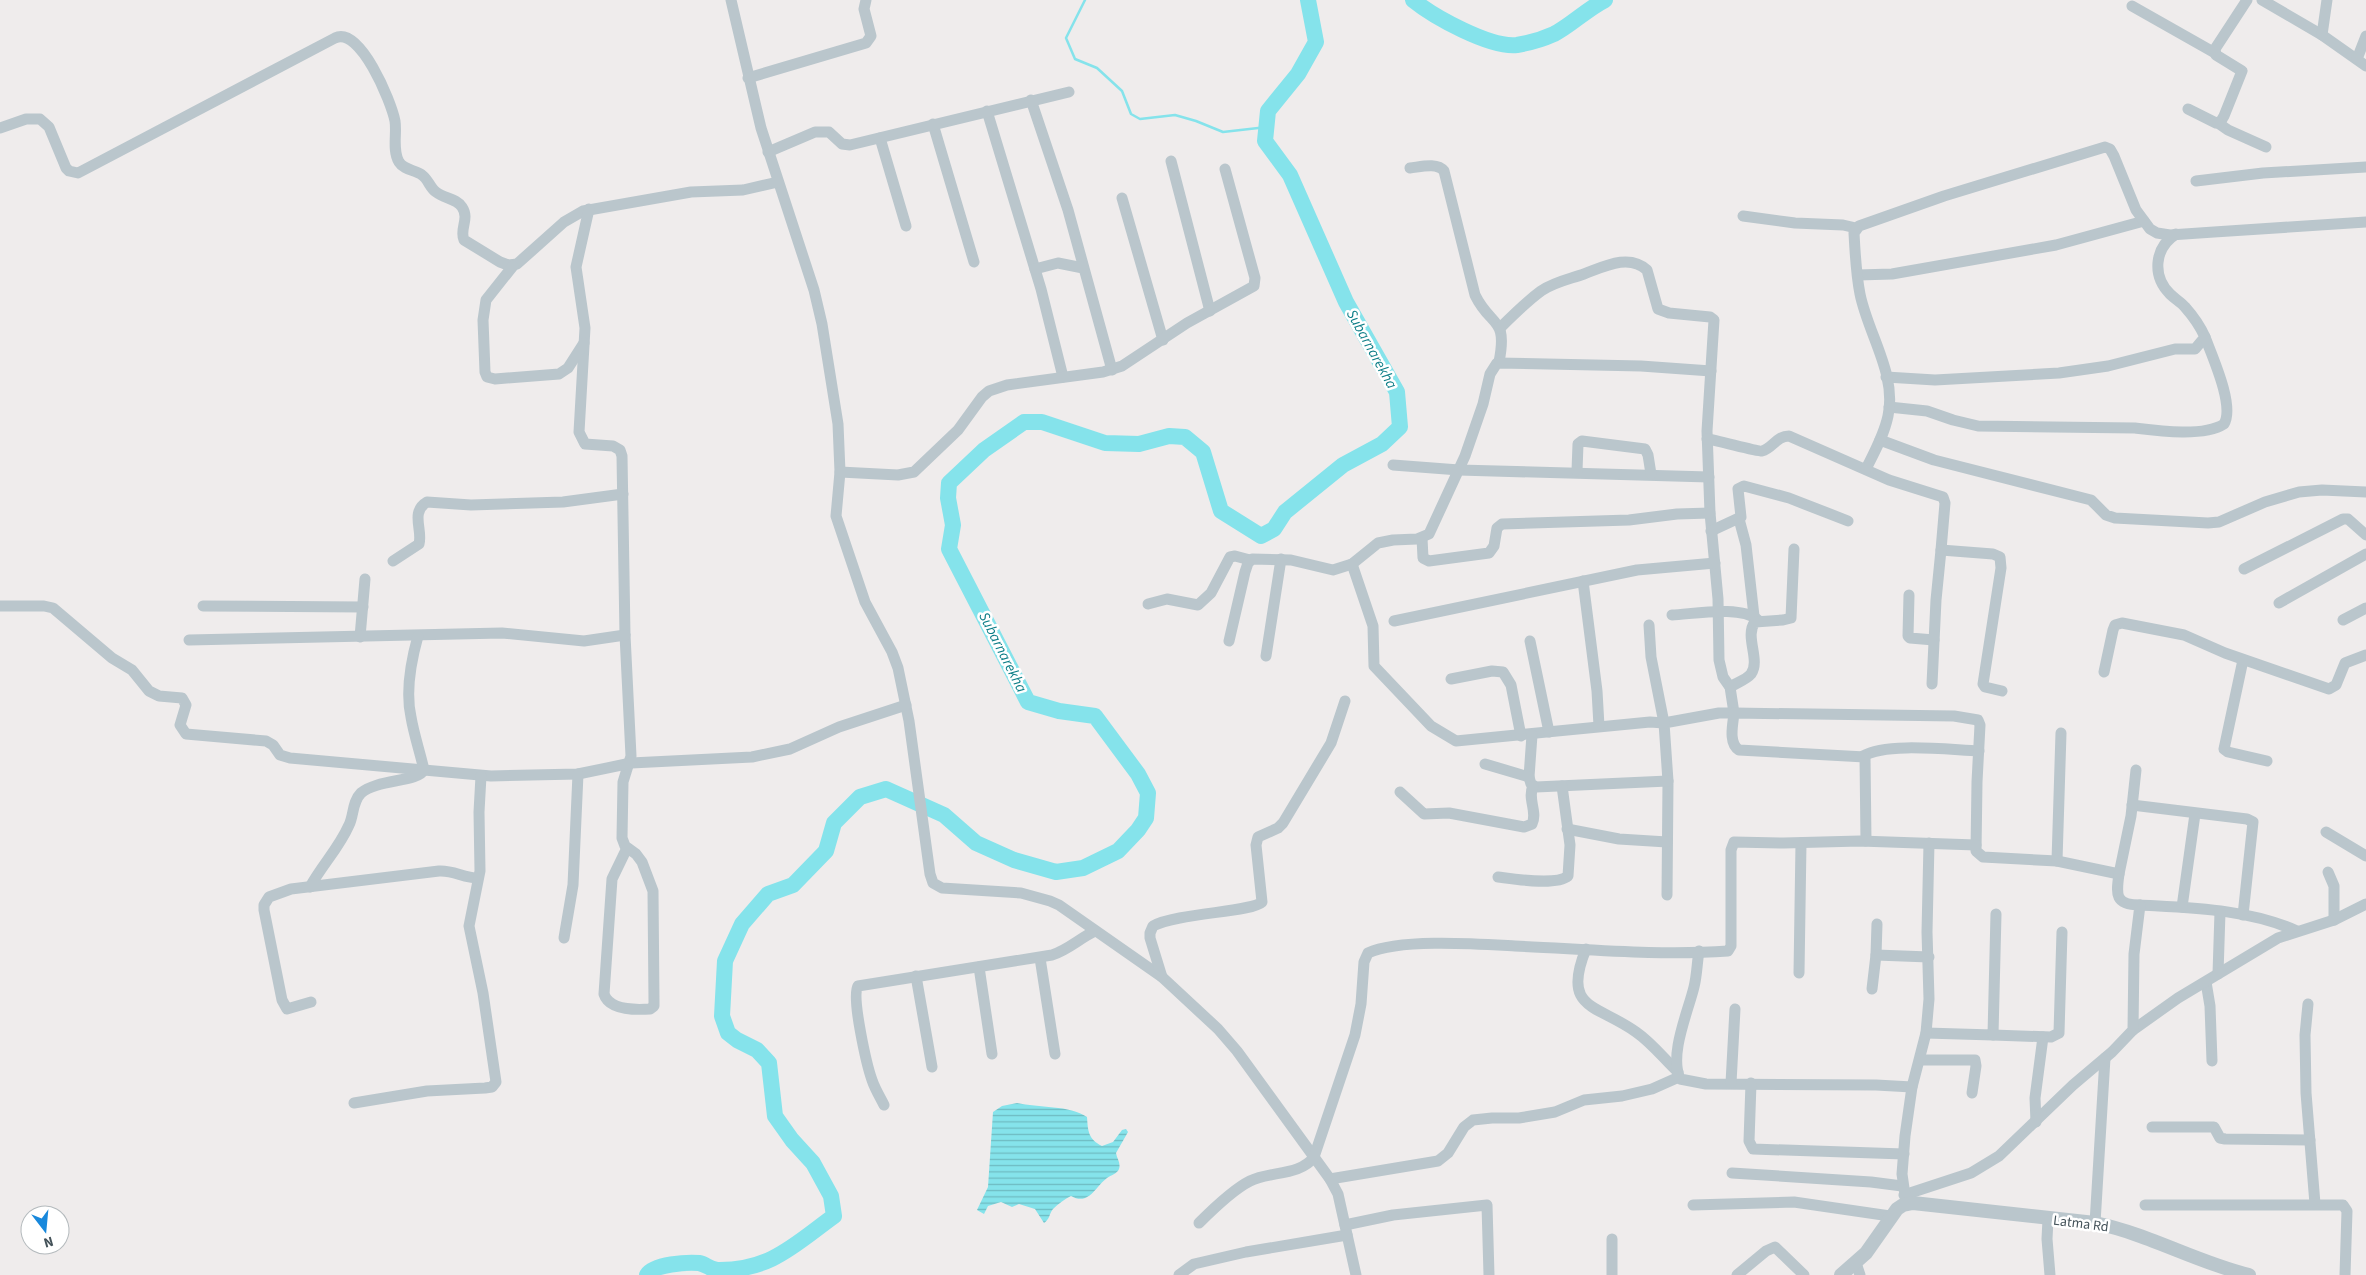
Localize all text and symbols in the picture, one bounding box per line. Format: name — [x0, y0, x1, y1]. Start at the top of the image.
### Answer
water label: Subarnarekha — [1341, 306, 1402, 393]
water label: Subarnarekha — [973, 608, 1032, 696]
north arrow — [20, 1205, 70, 1255]
street label: Latma Rd — [2052, 1211, 2110, 1237]
text: N — [41, 1231, 56, 1252]

